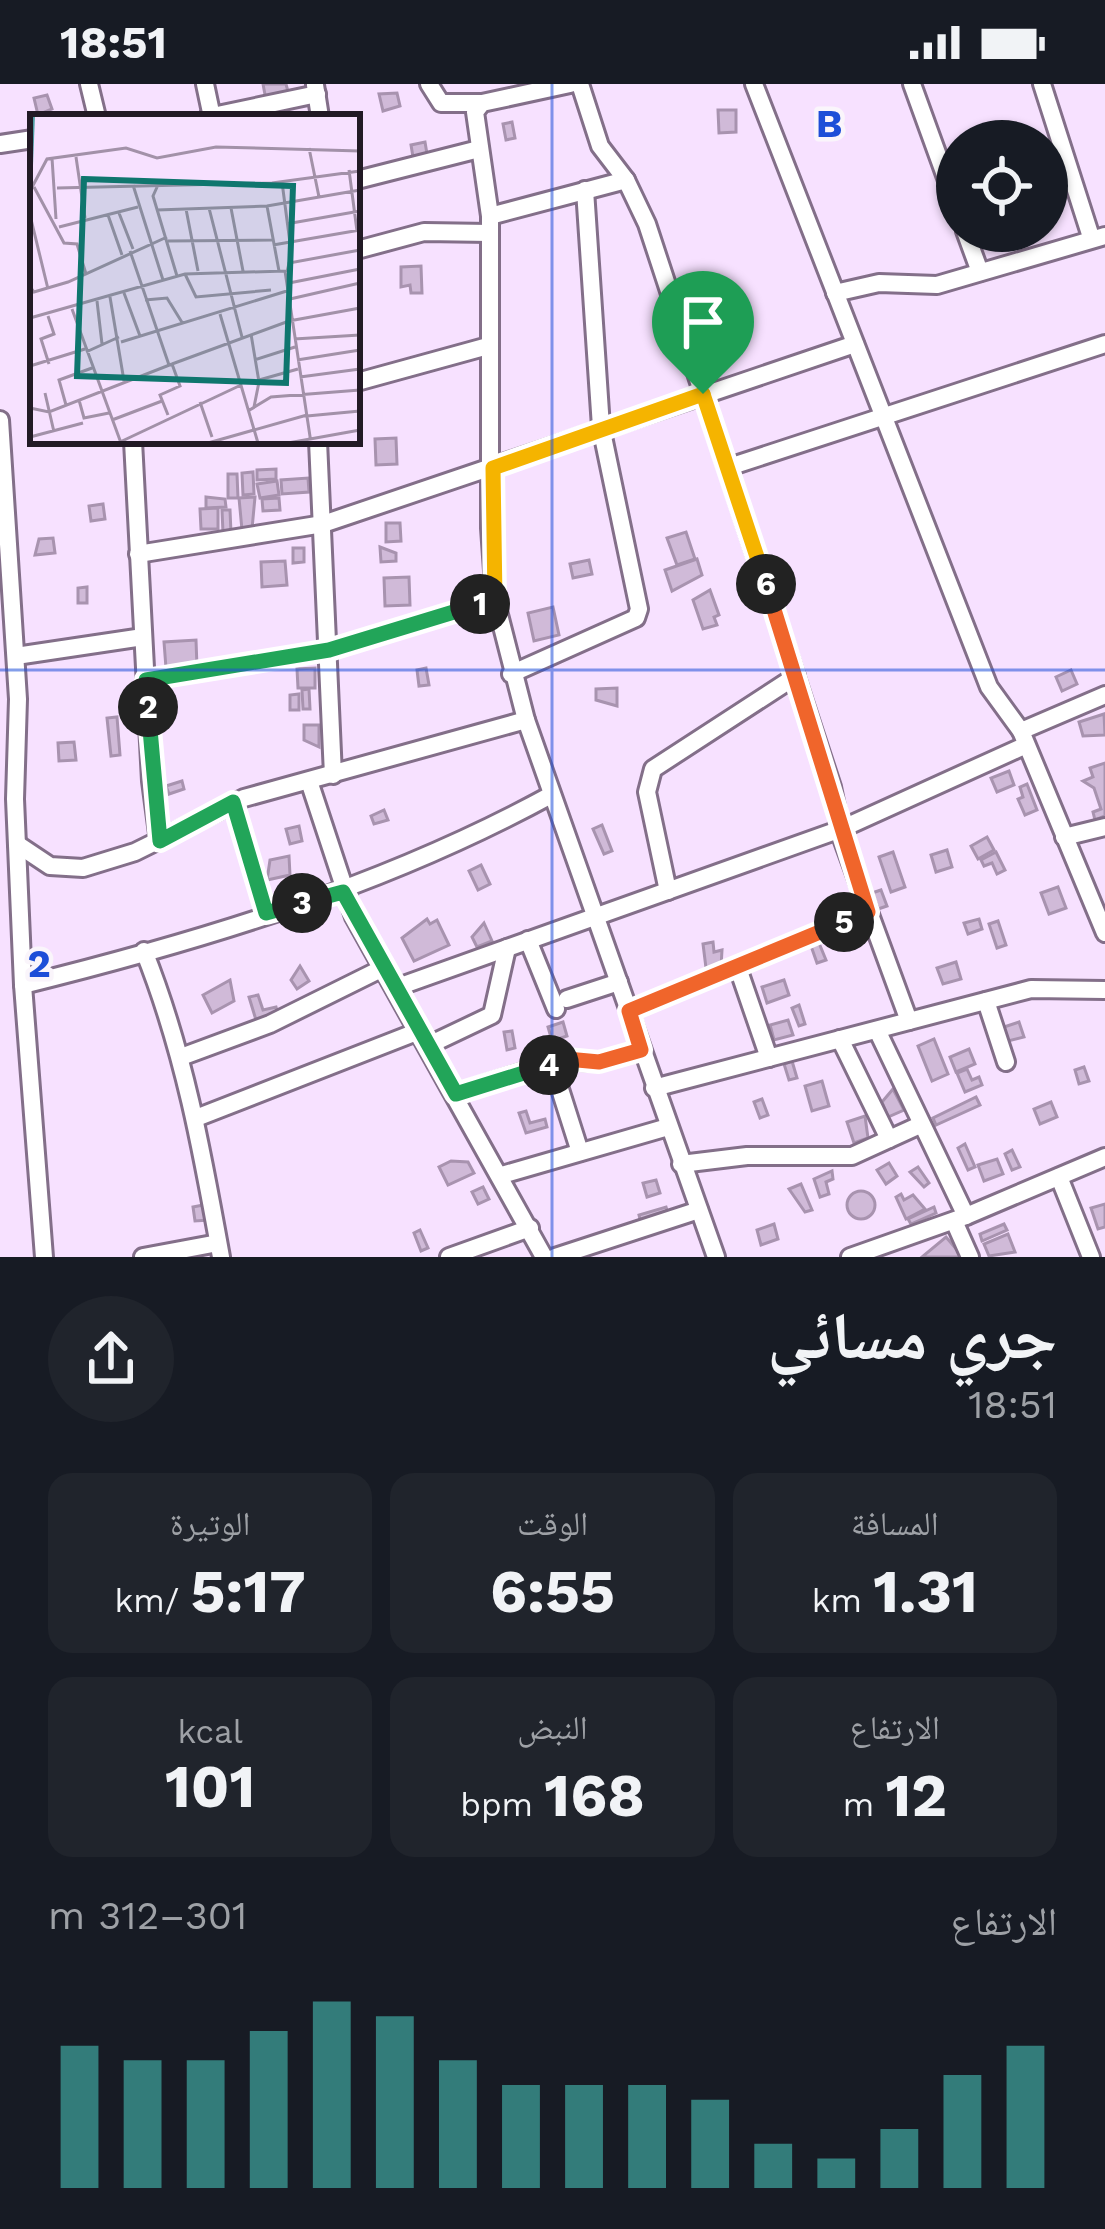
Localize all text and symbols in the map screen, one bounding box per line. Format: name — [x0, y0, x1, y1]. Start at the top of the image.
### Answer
text: 18:51 — [60, 16, 167, 69]
text: B — [816, 101, 842, 146]
inset map — [30, 114, 360, 444]
map controls — [936, 120, 1068, 252]
button: locate — [936, 120, 1068, 252]
pin — [652, 271, 754, 394]
icon: arrive — [670, 289, 736, 355]
pin: 6 — [736, 554, 796, 614]
text: 6 — [756, 564, 776, 603]
pin: 1 — [450, 574, 510, 634]
text: 1 — [473, 584, 487, 623]
pin: 2 — [118, 677, 178, 737]
text: 2 — [138, 687, 158, 726]
pin: 3 — [272, 873, 332, 933]
text: 3 — [292, 883, 312, 922]
pin: 5 — [814, 892, 874, 952]
text: 5 — [834, 902, 854, 941]
text: 2 — [27, 941, 51, 986]
pin: 4 — [519, 1035, 579, 1095]
text: 4 — [538, 1045, 560, 1084]
button: share — [48, 1296, 174, 1422]
text: جري مسائي — [767, 1298, 1057, 1375]
text: 18:51 — [968, 1382, 1057, 1427]
text: الوتيرة — [170, 1504, 250, 1543]
text: الوقت — [517, 1504, 588, 1543]
text: المسافة — [851, 1504, 939, 1543]
text: 5:17 — [190, 1556, 306, 1627]
text: 6:55 — [490, 1556, 615, 1627]
text: 1.31 — [873, 1556, 978, 1627]
text: /km — [115, 1581, 190, 1620]
text: km — [812, 1581, 873, 1620]
text: النبض — [517, 1708, 588, 1747]
text: الارتفاع — [850, 1708, 940, 1747]
text: kcal — [177, 1712, 243, 1751]
text: 101 — [165, 1751, 255, 1822]
text: 168 — [544, 1760, 645, 1831]
text: 12 — [885, 1760, 947, 1831]
text: bpm — [460, 1785, 544, 1824]
text: m — [843, 1785, 885, 1824]
text: 301–312 m — [48, 1893, 247, 1938]
text: الارتفاع — [951, 1899, 1057, 1944]

